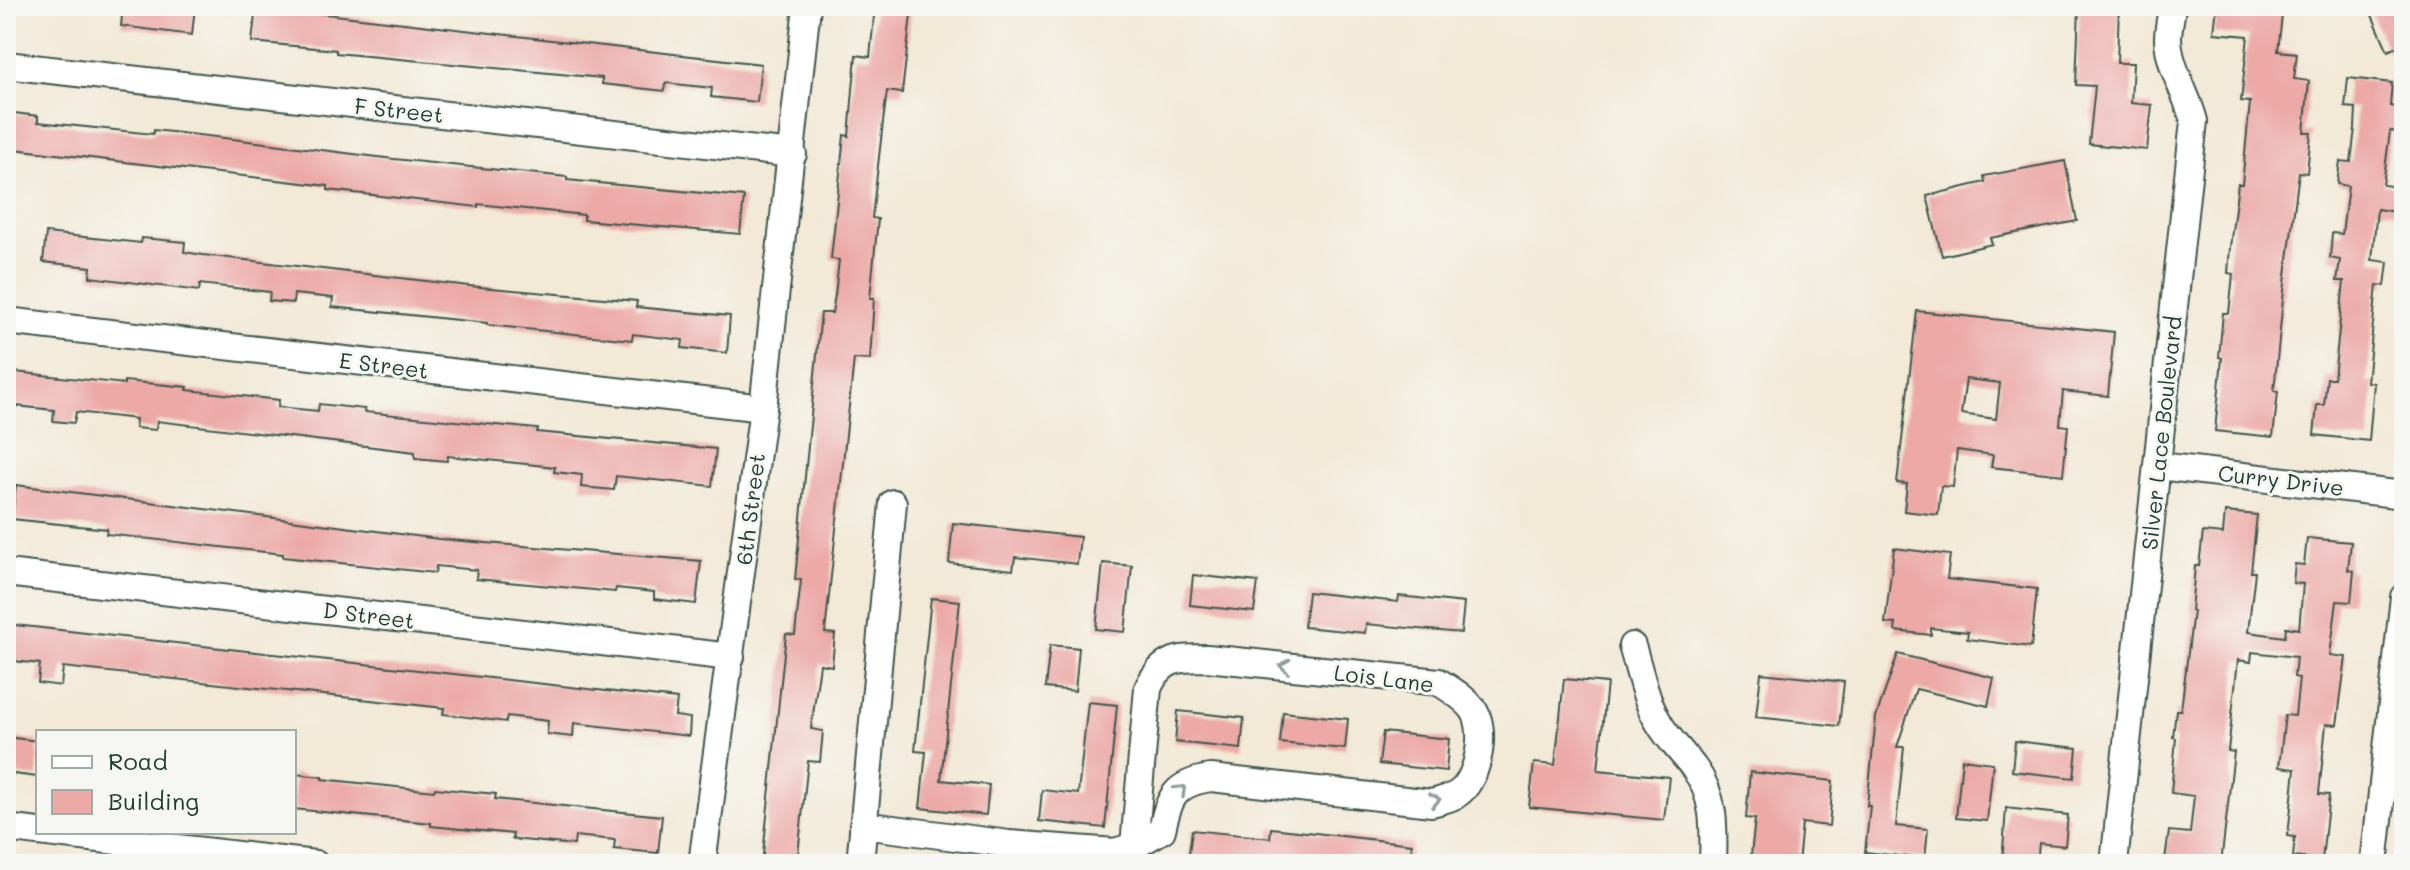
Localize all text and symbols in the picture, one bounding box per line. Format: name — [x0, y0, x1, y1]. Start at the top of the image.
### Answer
street label: F Street — [353, 91, 445, 129]
street label: Silver Lace Boulevard — [2134, 315, 2188, 551]
street label: E Street — [338, 345, 430, 385]
street label: 6th Street — [729, 451, 771, 567]
street label: Curry Drive — [2216, 458, 2346, 502]
street label: D Street — [321, 595, 417, 635]
one-way arrow — [1278, 657, 1291, 674]
street label: Lois Lane — [1333, 658, 1435, 698]
legend — [36, 730, 296, 834]
text: Road — [108, 745, 168, 776]
text: Building — [108, 785, 199, 816]
one-way arrow — [1172, 785, 1186, 800]
one-way arrow — [1428, 792, 1441, 809]

